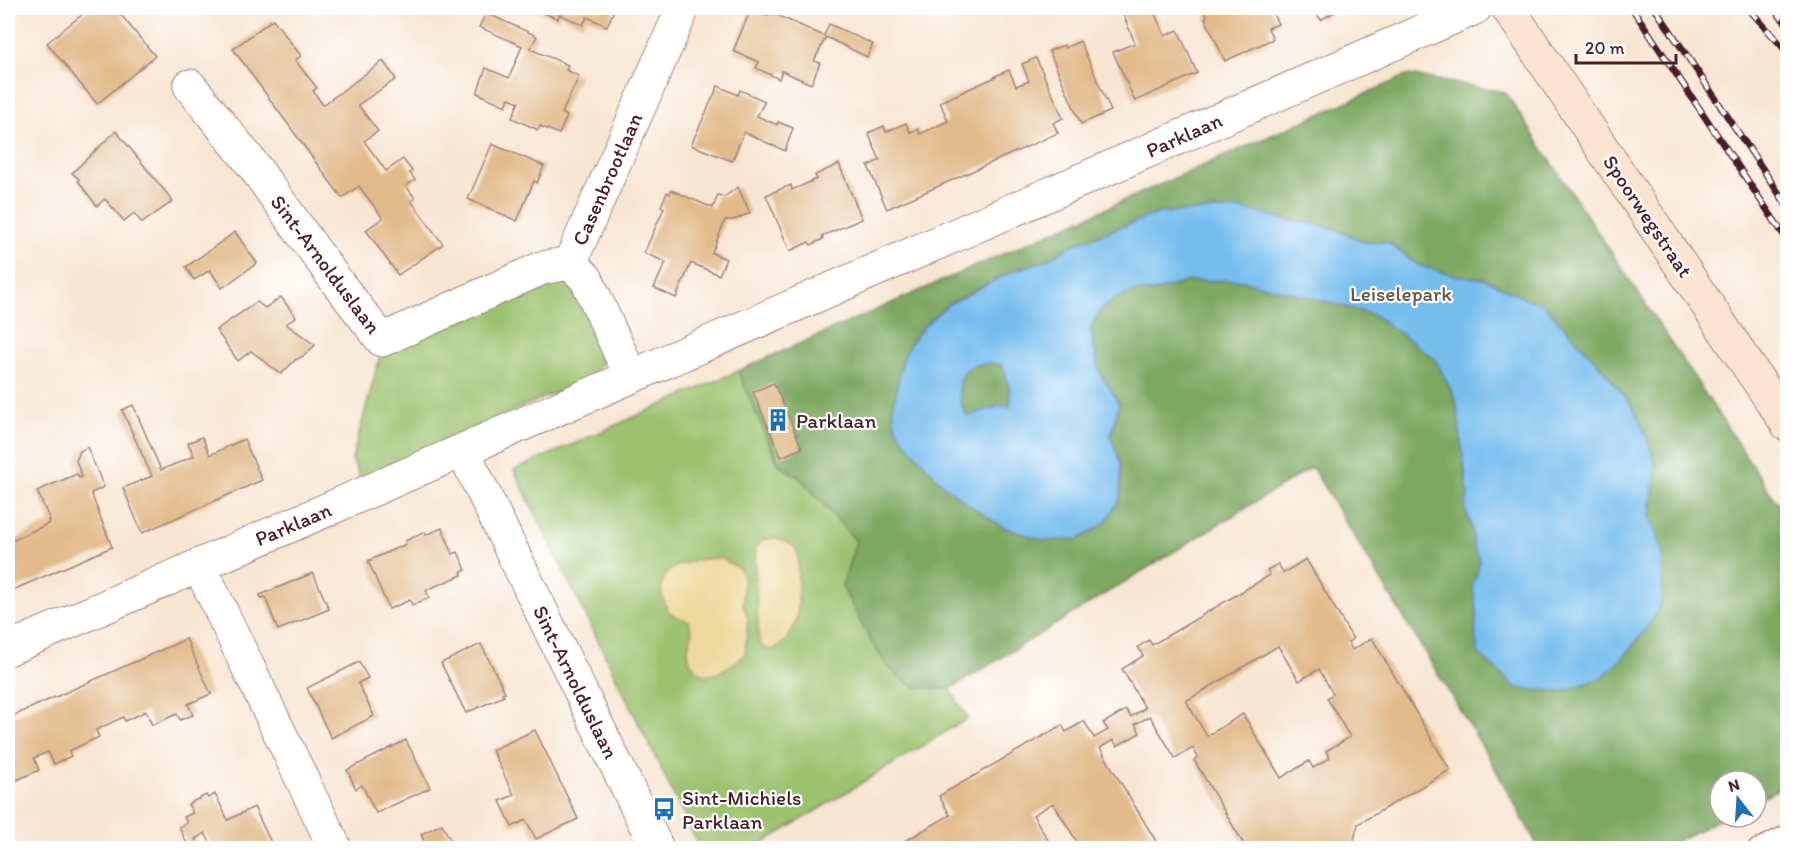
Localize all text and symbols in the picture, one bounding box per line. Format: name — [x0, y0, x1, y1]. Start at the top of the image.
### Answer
scale bar — [1576, 27, 1676, 65]
text: 20 m — [1585, 37, 1625, 59]
street label: Parklaan — [1142, 107, 1226, 163]
street label: Casenbrootlaan — [567, 109, 647, 249]
street label: Spoorwegstraat — [1598, 150, 1698, 282]
street label: Sint-Arnolduslaan — [266, 190, 386, 338]
park label: Leiselepark — [1350, 281, 1452, 306]
building icon: Parklaan — [765, 407, 791, 433]
place label: Parklaan — [796, 408, 876, 433]
street label: Parklaan — [251, 497, 335, 551]
street label: Sint-Arnolduslaan — [528, 601, 624, 763]
north arrow — [1708, 769, 1768, 829]
text: N — [1726, 774, 1742, 796]
place label: Sint-Michiels Parklaan — [682, 785, 802, 834]
bus stop icon: Sint-Michiels Parklaan — [651, 796, 677, 822]

